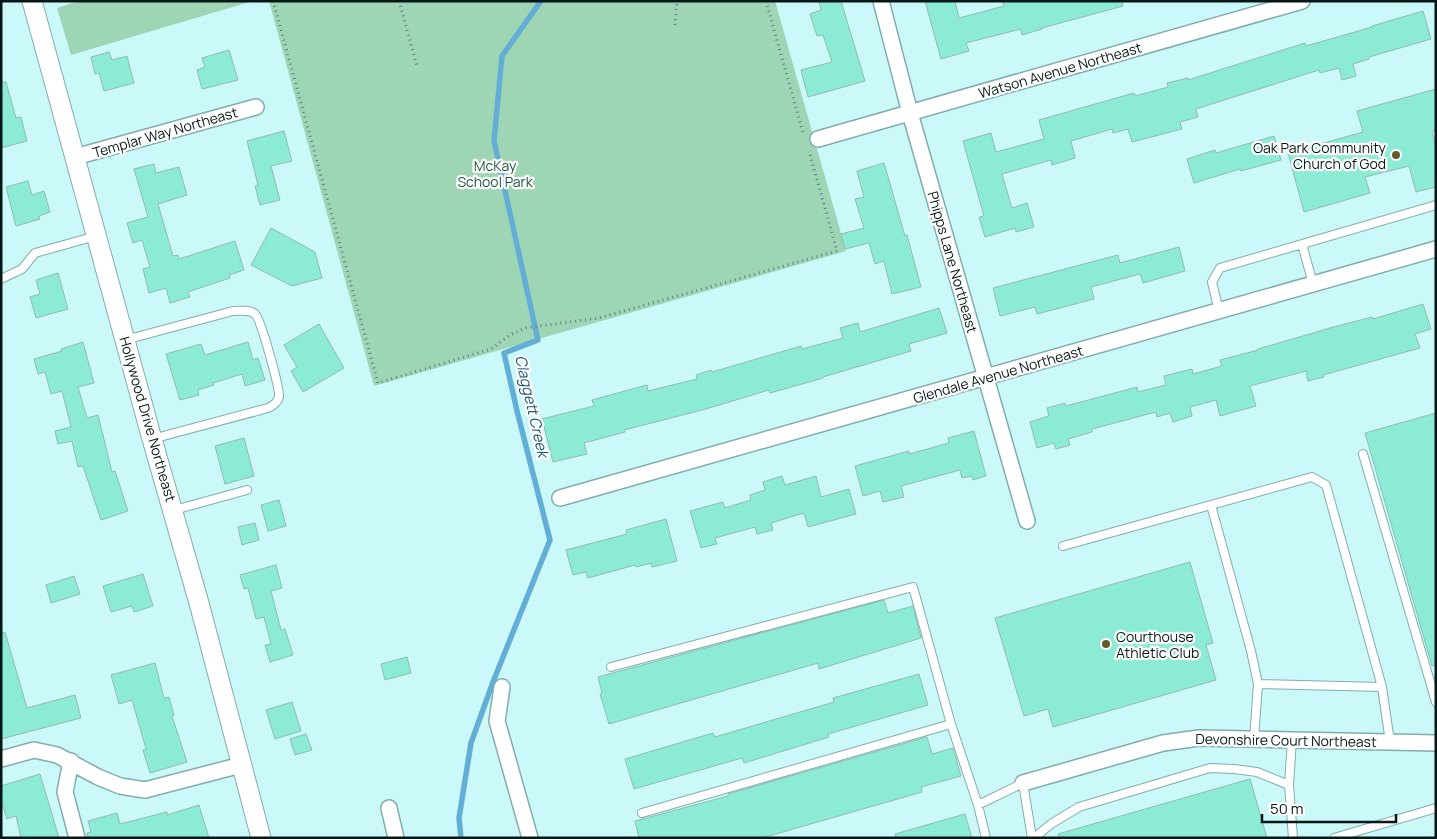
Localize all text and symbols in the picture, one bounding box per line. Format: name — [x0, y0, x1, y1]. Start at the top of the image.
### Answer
street label: Watson Avenue Northeast — [976, 37, 1144, 102]
street label: Templar Way Northeast — [90, 102, 240, 162]
place label: Oak Park Community Church of God — [1253, 138, 1387, 173]
marker: Oak Park Community Church of God — [1390, 149, 1402, 161]
park label: McKay School Park — [457, 156, 534, 191]
street label: Phipps Lane Northeast — [924, 189, 982, 335]
street label: Hollywood Drive Northeast — [115, 334, 181, 504]
street label: Glendale Avenue Northeast — [911, 340, 1086, 407]
water label: Claggett Creek — [510, 353, 555, 462]
place label: Courthouse Athletic Club — [1116, 627, 1199, 662]
marker: Courthouse Athletic Club — [1100, 638, 1112, 650]
street label: Devonshire Court Northeast — [1195, 729, 1377, 751]
scale bar — [1262, 792, 1396, 824]
text: 50 m — [1270, 798, 1304, 819]

